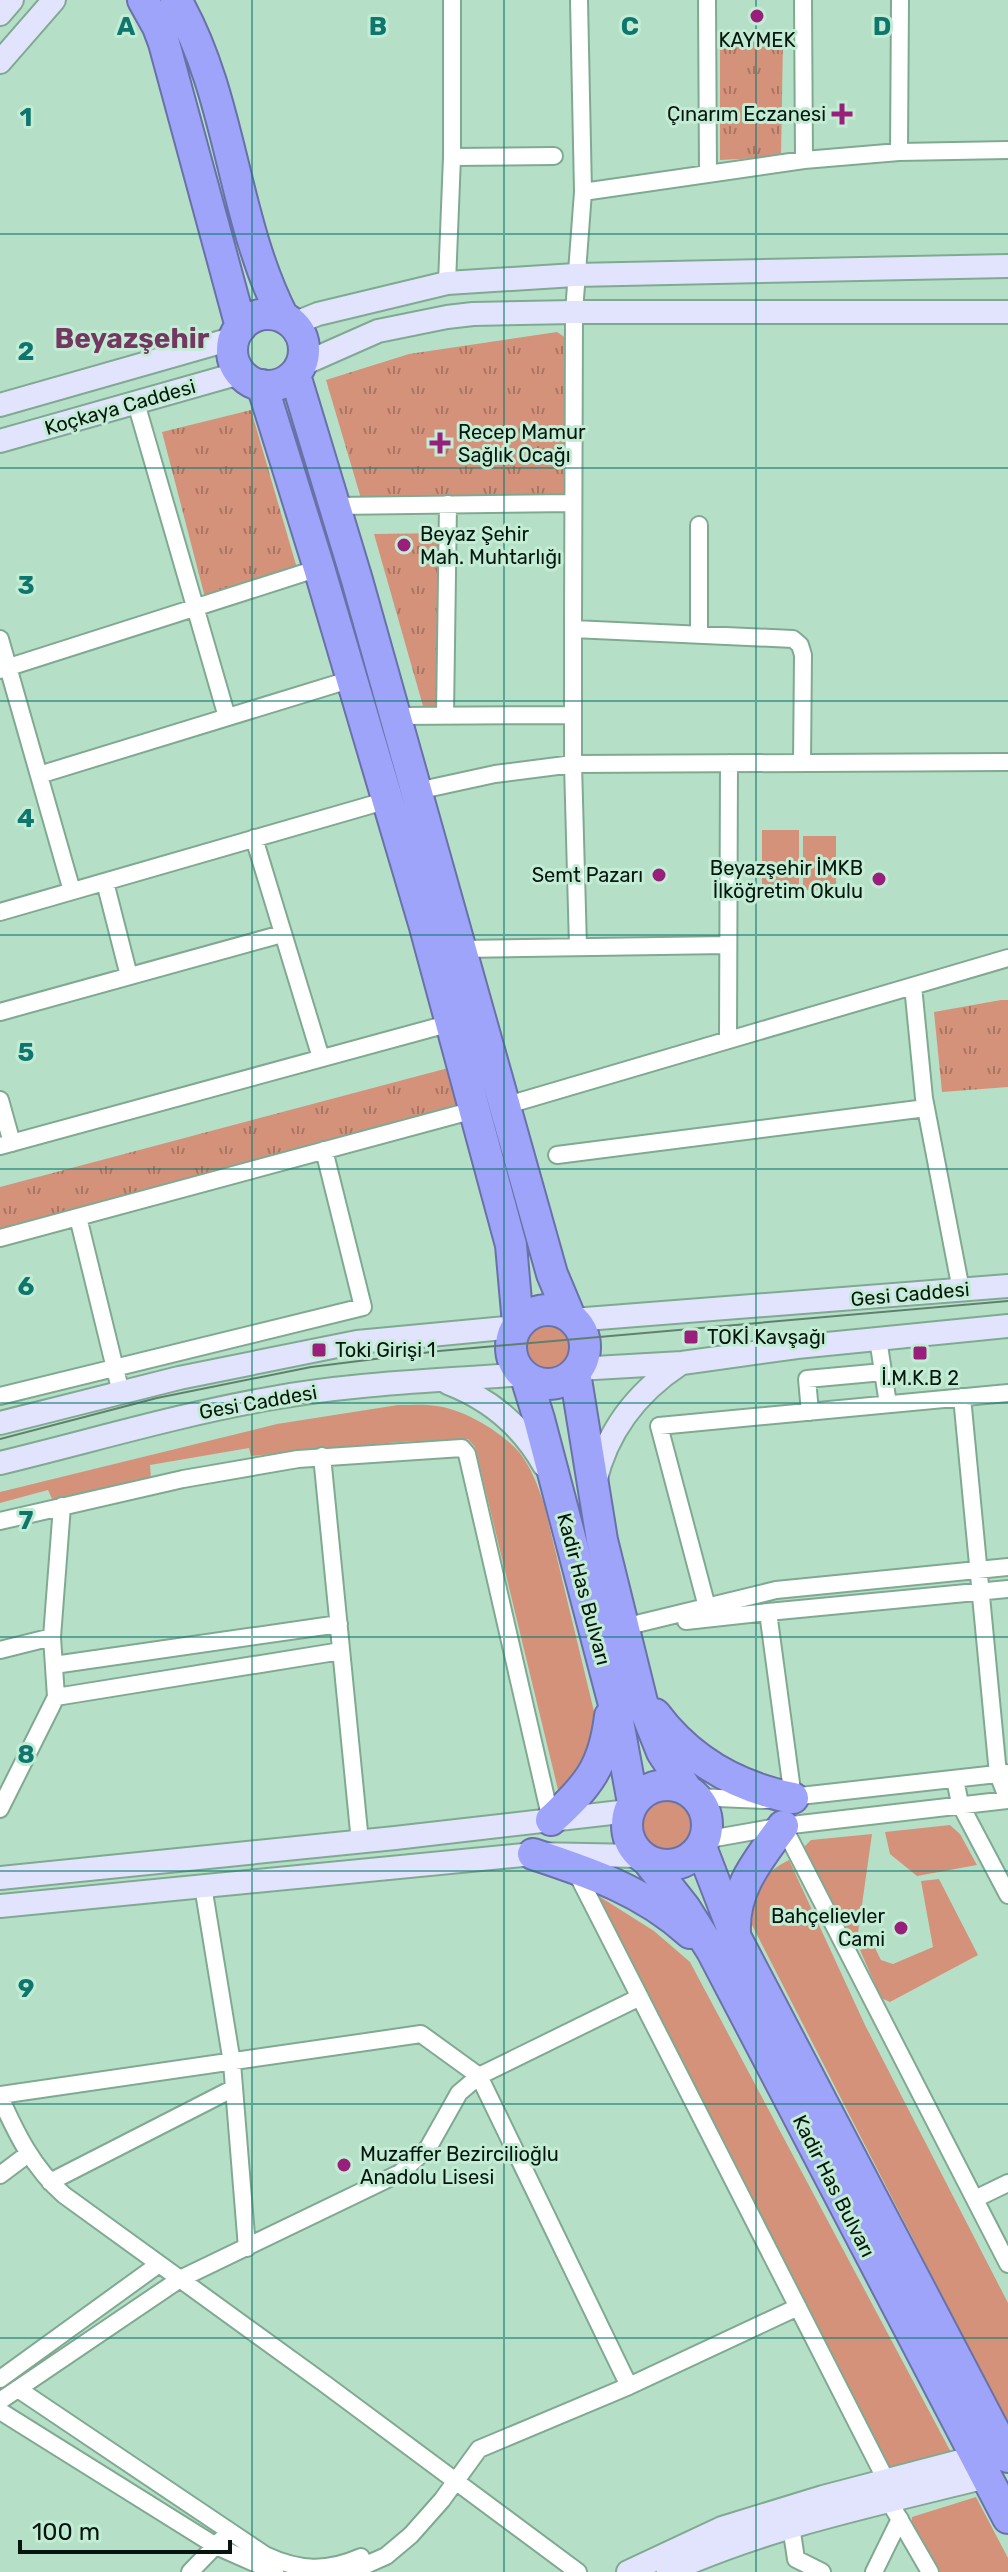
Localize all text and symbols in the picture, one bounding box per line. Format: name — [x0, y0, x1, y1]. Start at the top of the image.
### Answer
marker: KAYMEK — [748, 7, 766, 25]
text: A — [117, 11, 136, 42]
text: B — [369, 11, 387, 42]
text: C — [621, 11, 639, 42]
text: D — [873, 11, 891, 42]
place label: KAYMEK — [719, 28, 795, 52]
text: 1 — [20, 102, 32, 133]
place label: Çınarım Eczanesi — [667, 102, 826, 126]
marker: Çınarım Eczanesi — [833, 105, 851, 123]
district label: Beyazşehir — [55, 322, 210, 355]
text: 2 — [18, 336, 34, 367]
street label: Koçkaya Caddesi — [42, 374, 198, 440]
place label: Recep Mamur Sağlık Ocağı — [458, 420, 586, 467]
marker: Recep Mamur Sağlık Ocağı — [429, 432, 451, 454]
place label: Beyaz Şehir Mah. Muhtarlığı — [420, 522, 562, 569]
marker: Beyaz Şehir Mah. Muhtarlığı — [395, 536, 413, 554]
text: 3 — [17, 570, 35, 601]
text: 4 — [17, 803, 35, 834]
place label: Beyazşehir İMKB İlköğretim Okulu — [710, 856, 863, 903]
place label: Semt Pazarı — [532, 863, 643, 887]
marker: Semt Pazarı — [650, 866, 668, 884]
marker: Beyazşehir İMKB İlköğretim Okulu — [870, 870, 888, 888]
text: 5 — [18, 1037, 34, 1068]
text: 6 — [18, 1271, 35, 1302]
street label: Gesi Caddesi — [850, 1277, 970, 1311]
place label: TOKİ Kavşağı — [707, 1325, 826, 1349]
marker: TOKİ Kavşağı — [682, 1328, 700, 1346]
place label: Toki Girişi 1 — [335, 1338, 436, 1362]
marker: Toki Girişi 1 — [310, 1341, 328, 1359]
marker: İ.M.K.B 2 — [911, 1344, 929, 1362]
place label: İ.M.K.B 2 — [881, 1366, 959, 1390]
street label: Gesi Caddesi — [197, 1380, 319, 1424]
text: 7 — [19, 1505, 34, 1536]
street label: Kadir Has Bulvarı — [552, 1510, 616, 1668]
text: 8 — [17, 1739, 35, 1770]
place label: Bahçelievler Cami — [771, 1904, 885, 1951]
marker: Bahçelievler Cami — [892, 1919, 910, 1937]
text: 9 — [18, 1973, 34, 2004]
street label: Kadir Has Bulvarı — [788, 2111, 880, 2261]
place label: Muzaffer Bezircilioğlu Anadolu Lisesi — [360, 2142, 559, 2189]
marker: Muzaffer Bezircilioğlu Anadolu Lisesi — [335, 2156, 353, 2174]
scale bar — [20, 2504, 230, 2554]
text: 100 m — [32, 2518, 100, 2546]

